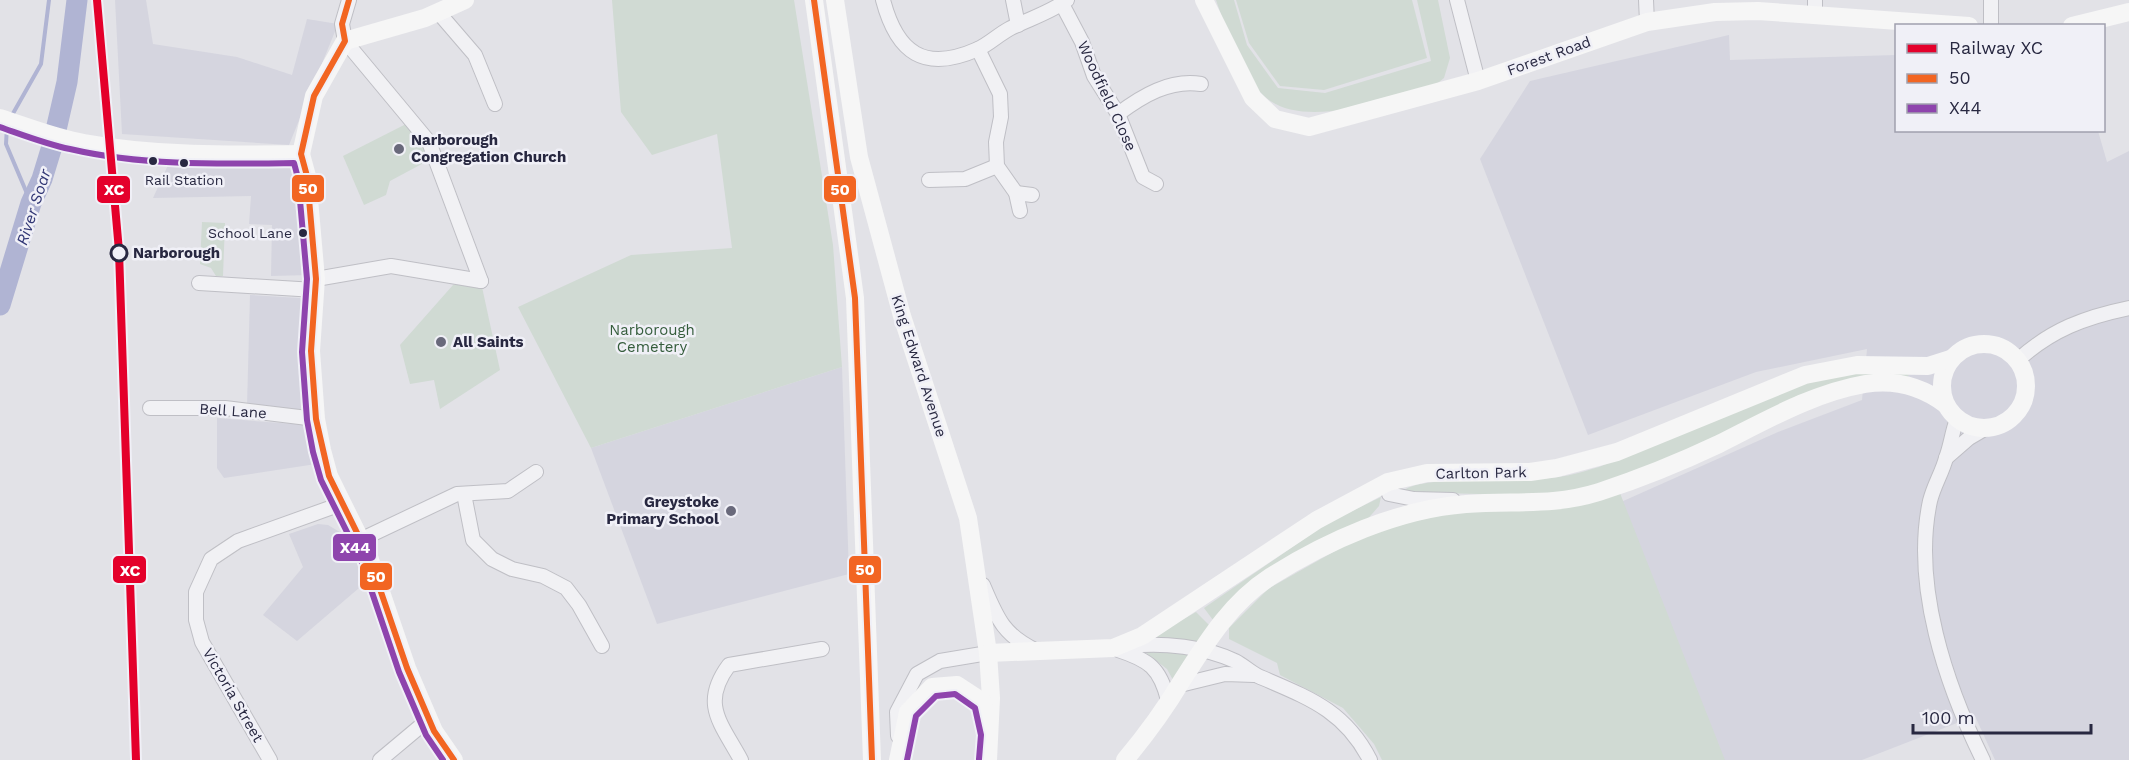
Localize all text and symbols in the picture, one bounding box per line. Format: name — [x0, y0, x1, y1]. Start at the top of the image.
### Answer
legend — [1895, 24, 2105, 132]
street label: Forest Road — [1505, 33, 1593, 79]
text: Railway XC — [1949, 37, 2043, 58]
street label: Woodfield Close — [1074, 38, 1140, 154]
text: 50 — [1949, 67, 1971, 88]
text: X44 — [1949, 97, 1982, 118]
place label: Narborough Congregation Church — [411, 131, 566, 166]
marker: Narborough Congregation Church — [392, 142, 406, 156]
unlabelled marker — [147, 155, 159, 167]
marker: Rail Station — [178, 157, 190, 169]
water label: River Soar — [12, 166, 55, 247]
place label: Rail Station — [145, 172, 223, 188]
line badge: 50 — [291, 174, 325, 203]
line badge: XC — [96, 175, 131, 204]
line badge: 50 — [823, 175, 857, 203]
text: 50 — [298, 179, 318, 198]
text: XC — [104, 180, 124, 199]
text: 50 — [830, 180, 850, 199]
place label: School Lane — [208, 225, 292, 241]
marker: School Lane — [297, 227, 309, 239]
marker: Narborough — [110, 244, 128, 262]
place label: Narborough — [133, 244, 220, 262]
street label: King Edward Avenue — [887, 293, 951, 439]
park label: Narborough Cemetery — [609, 321, 695, 356]
place label: All Saints — [453, 333, 524, 351]
marker: All Saints — [434, 335, 448, 349]
street label: Bell Lane — [199, 400, 267, 422]
street label: Carlton Park — [1435, 463, 1527, 483]
place label: Greystoke Primary School — [606, 493, 719, 528]
marker: Greystoke Primary School — [724, 504, 738, 518]
line badge: X44 — [332, 533, 377, 562]
text: X44 — [340, 538, 370, 557]
line badge: XC — [112, 555, 147, 584]
line badge: 50 — [848, 555, 882, 584]
text: 50 — [855, 560, 875, 579]
text: XC — [120, 561, 140, 580]
line badge: 50 — [359, 562, 393, 591]
text: 50 — [366, 567, 386, 586]
street label: Victoria Street — [199, 645, 268, 746]
scale bar — [1913, 697, 2092, 735]
text: 100 m — [1922, 707, 1975, 728]

